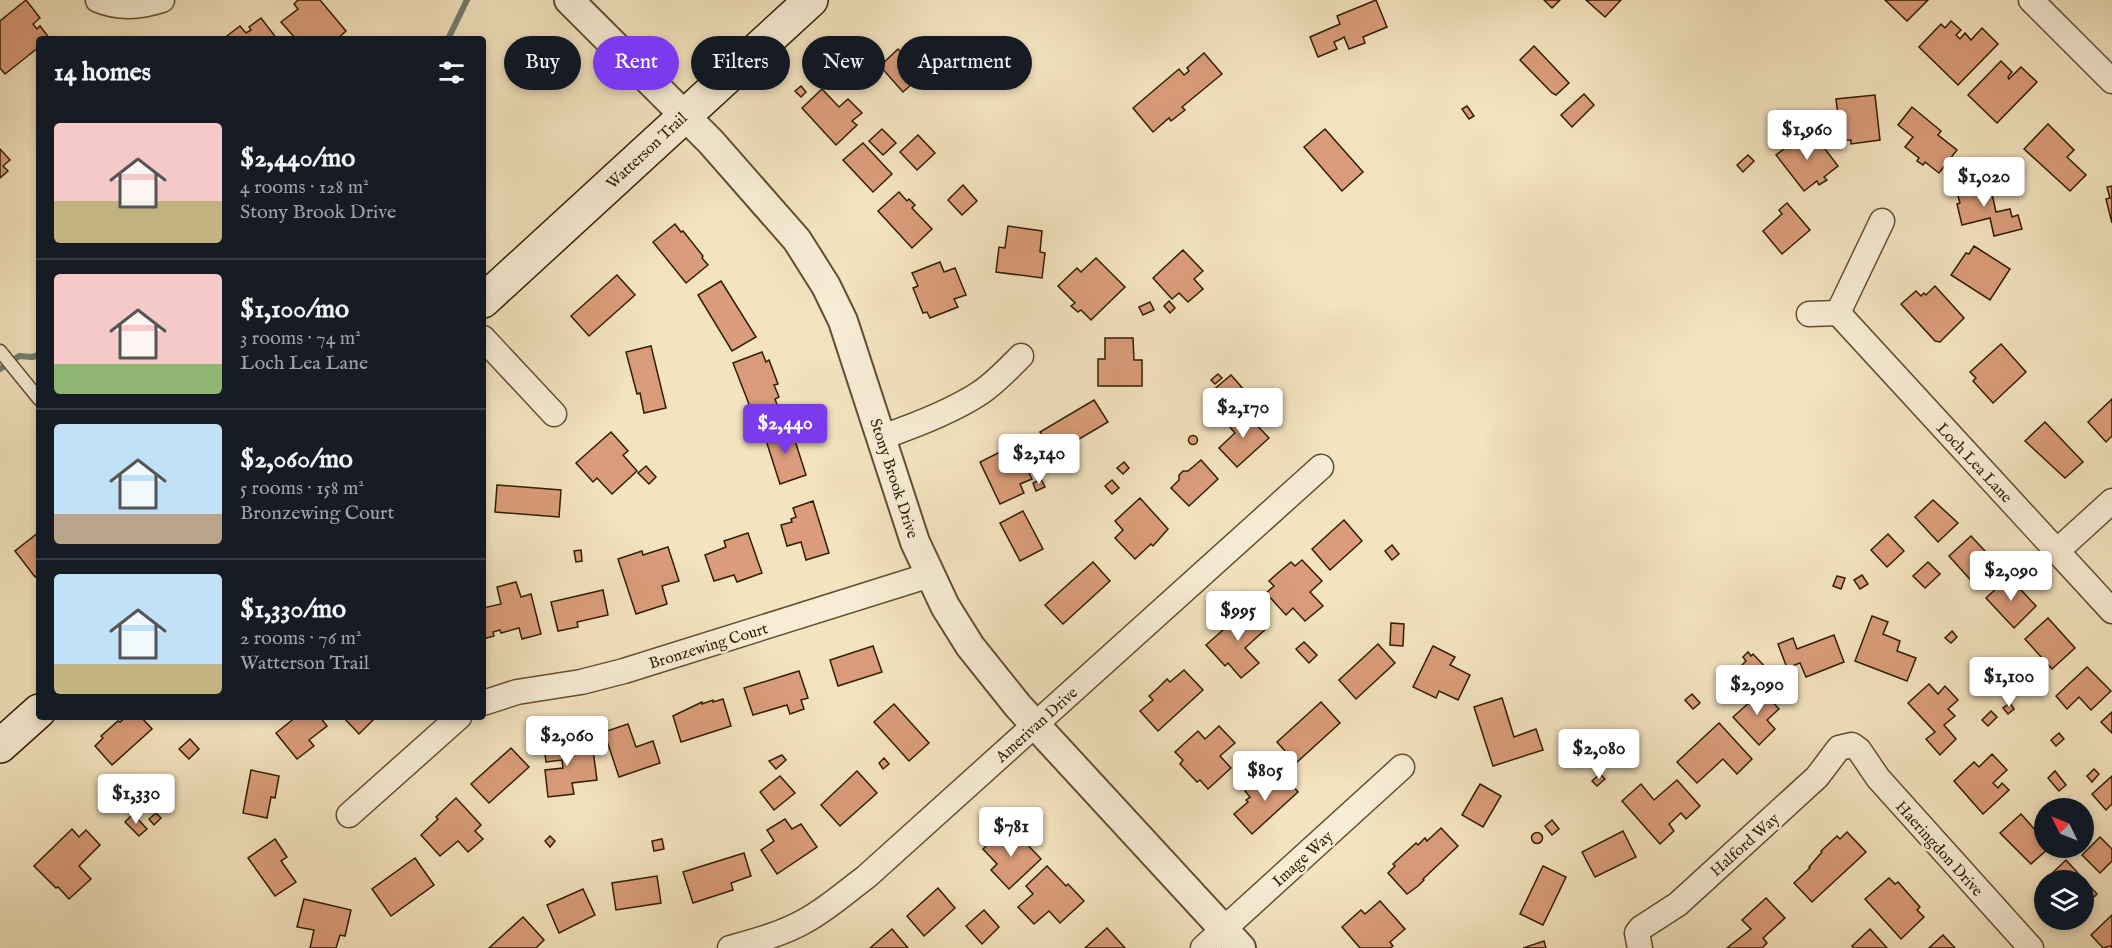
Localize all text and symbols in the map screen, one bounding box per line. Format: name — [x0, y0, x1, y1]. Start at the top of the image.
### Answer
chip: Buy — [504, 36, 581, 90]
chip: Rent — [593, 36, 679, 90]
chip: Filters — [691, 36, 790, 90]
chip: New — [802, 36, 885, 90]
chip: Apartment — [897, 36, 1032, 90]
text: 14 homes — [54, 56, 151, 89]
icon: filters — [435, 56, 468, 89]
street label: Watterson Trail — [603, 108, 692, 194]
pin: $1,960 — [1758, 110, 1856, 161]
text: $1,960 — [1782, 117, 1832, 142]
text: $2,440/mo — [240, 142, 355, 175]
icon: home — [102, 147, 174, 219]
pin: $1,020 — [1935, 157, 2033, 208]
text: $1,020 — [1958, 164, 2010, 189]
text: 4 rooms · 128 m² — [240, 175, 369, 200]
text: Stony Brook Drive — [240, 200, 396, 225]
text: $1,100/mo — [240, 293, 349, 326]
icon: home — [102, 298, 174, 370]
text: 3 rooms · 74 m² — [240, 326, 361, 351]
text: Loch Lea Lane — [240, 351, 368, 376]
pin: $2,170 — [1194, 388, 1292, 439]
text: $2,170 — [1217, 395, 1269, 420]
pin: $2,440 — [736, 404, 834, 455]
text: $2,440 — [757, 411, 813, 436]
street label: Stony Brook Drive — [864, 416, 922, 541]
street label: Loch Lea Lane — [1931, 419, 2016, 508]
pin: $2,140 — [990, 434, 1088, 485]
text: $2,140 — [1013, 441, 1065, 466]
text: $2,060/mo — [240, 443, 353, 476]
icon: home — [102, 448, 174, 520]
text: 5 rooms · 158 m² — [240, 476, 364, 501]
text: Bronzewing Court — [240, 501, 394, 526]
pin: $2,090 — [1962, 551, 2060, 602]
text: $2,090 — [1984, 558, 2038, 583]
pin: $995 — [1202, 591, 1274, 642]
text: $1,330/mo — [240, 593, 346, 626]
icon: home — [102, 598, 174, 670]
text: $995 — [1220, 598, 1256, 623]
street label: Bronzewing Court — [647, 619, 771, 675]
text: 2 rooms · 76 m² — [240, 626, 361, 651]
text: Watterson Trail — [240, 651, 369, 676]
pin: $1,100 — [1960, 657, 2058, 708]
text: $1,100 — [1984, 664, 2034, 689]
pin: $2,090 — [1708, 665, 1806, 716]
text: $2,090 — [1730, 672, 1784, 697]
street label: Amerivan Drive — [991, 683, 1083, 768]
pin: $2,060 — [518, 716, 616, 767]
text: $2,060 — [540, 723, 594, 748]
pin: $2,080 — [1550, 729, 1648, 780]
text: $2,080 — [1572, 736, 1626, 761]
pin: $805 — [1229, 751, 1301, 802]
text: $805 — [1247, 758, 1283, 783]
pin: $1,330 — [87, 774, 185, 825]
text: $1,330 — [112, 781, 160, 806]
street label: Haeringdon Drive — [1890, 797, 1987, 901]
north arrow — [2034, 798, 2094, 858]
map controls — [2034, 798, 2094, 930]
pin: $781 — [975, 807, 1047, 858]
street label: Halford Way — [1707, 809, 1784, 882]
text: $781 — [993, 814, 1029, 839]
street label: Image Way — [1269, 827, 1338, 892]
button: layers — [2034, 870, 2094, 930]

